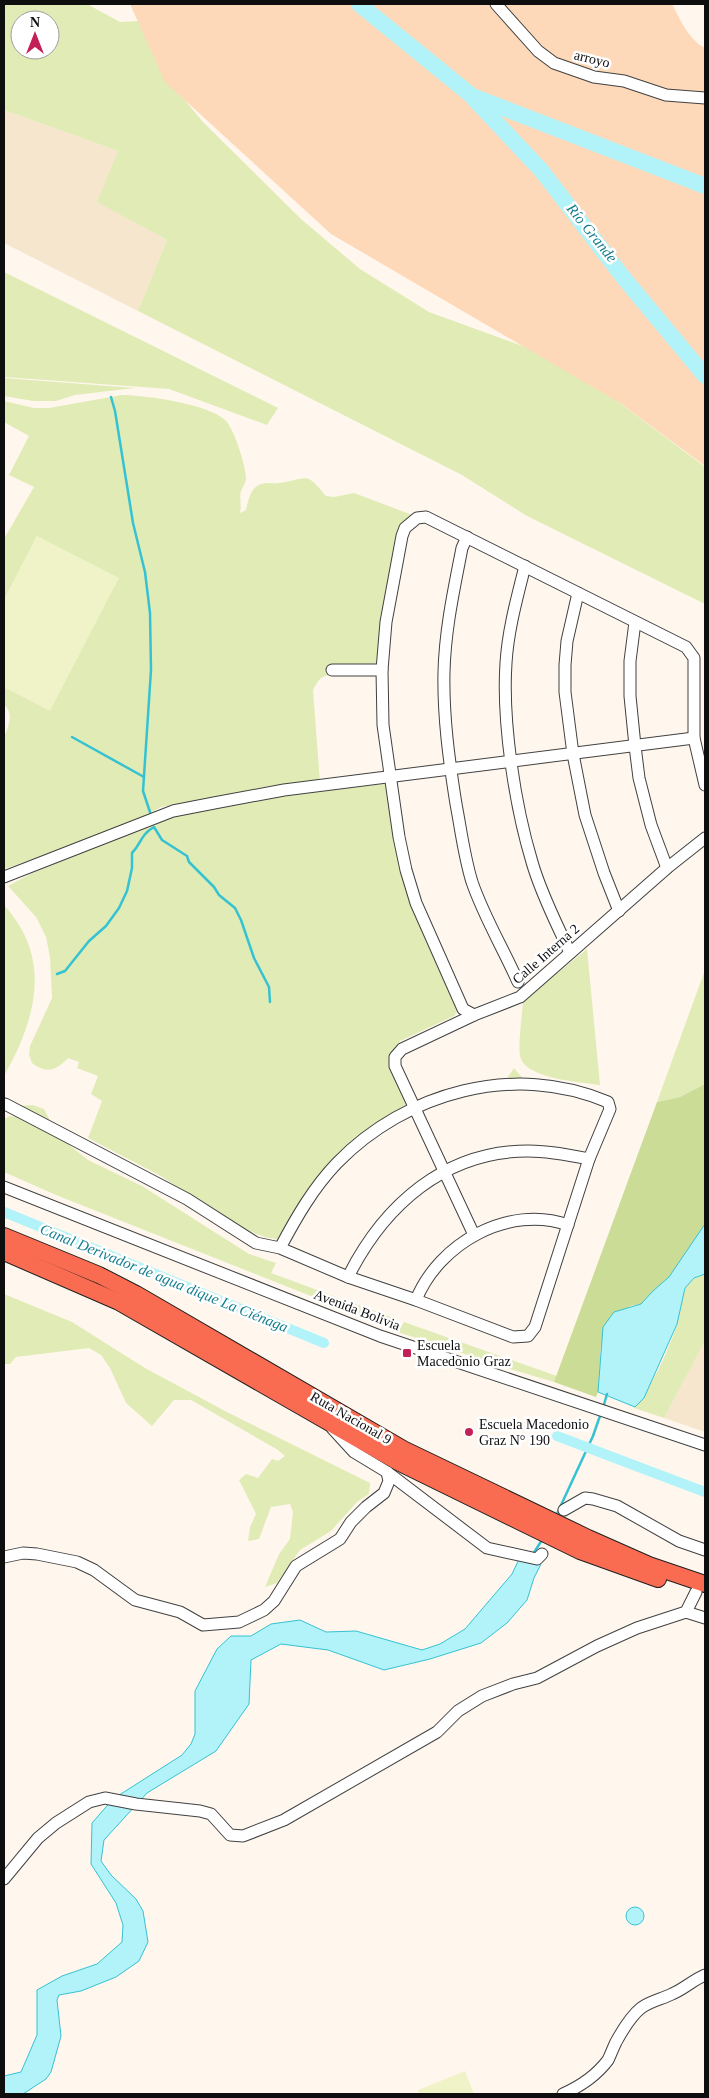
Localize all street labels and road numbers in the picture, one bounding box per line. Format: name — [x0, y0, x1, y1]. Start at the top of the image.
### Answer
street label: arroyo — [572, 47, 612, 71]
street label: Calle Interna 2 — [510, 921, 582, 987]
street label: Avenida Bolivia — [312, 1287, 403, 1334]
street label: Ruta Nacional 9 — [308, 1389, 394, 1447]

